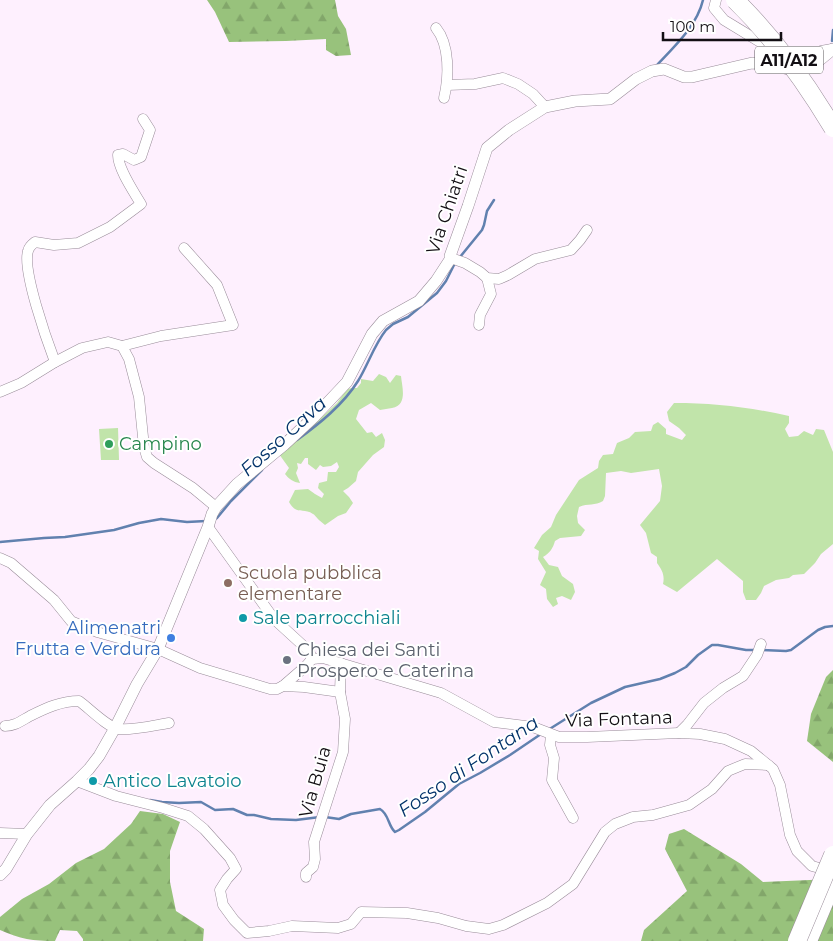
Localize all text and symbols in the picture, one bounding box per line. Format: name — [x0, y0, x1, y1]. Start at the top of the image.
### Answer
scale bar — [663, 10, 780, 42]
text: 100 m — [670, 17, 715, 36]
road number: A11/A12 — [755, 46, 823, 74]
street label: Via Chiatri — [422, 163, 472, 257]
water label: Fosso Cava — [235, 392, 331, 481]
place label: Campino — [119, 433, 202, 455]
marker: Campino — [103, 438, 115, 450]
place label: Scuola pubblica elementare — [238, 562, 382, 605]
marker: Scuola pubblica elementare — [222, 577, 234, 589]
place label: Sale parrocchiali — [253, 607, 401, 629]
marker: Sale parrocchiali — [237, 612, 249, 624]
place label: Alimenatri Frutta e Verdura — [15, 617, 161, 660]
marker: Alimenatri Frutta e Verdura — [165, 632, 177, 644]
place label: Chiesa dei Santi Prospero e Caterina — [297, 639, 474, 682]
marker: Chiesa dei Santi Prospero e Caterina — [281, 654, 293, 666]
street label: Via Fontana — [565, 706, 673, 732]
water label: Fosso di Fontana — [394, 711, 543, 822]
street label: Via Buia — [294, 744, 336, 820]
place label: Antico Lavatoio — [103, 770, 242, 792]
marker: Antico Lavatoio — [87, 775, 99, 787]

